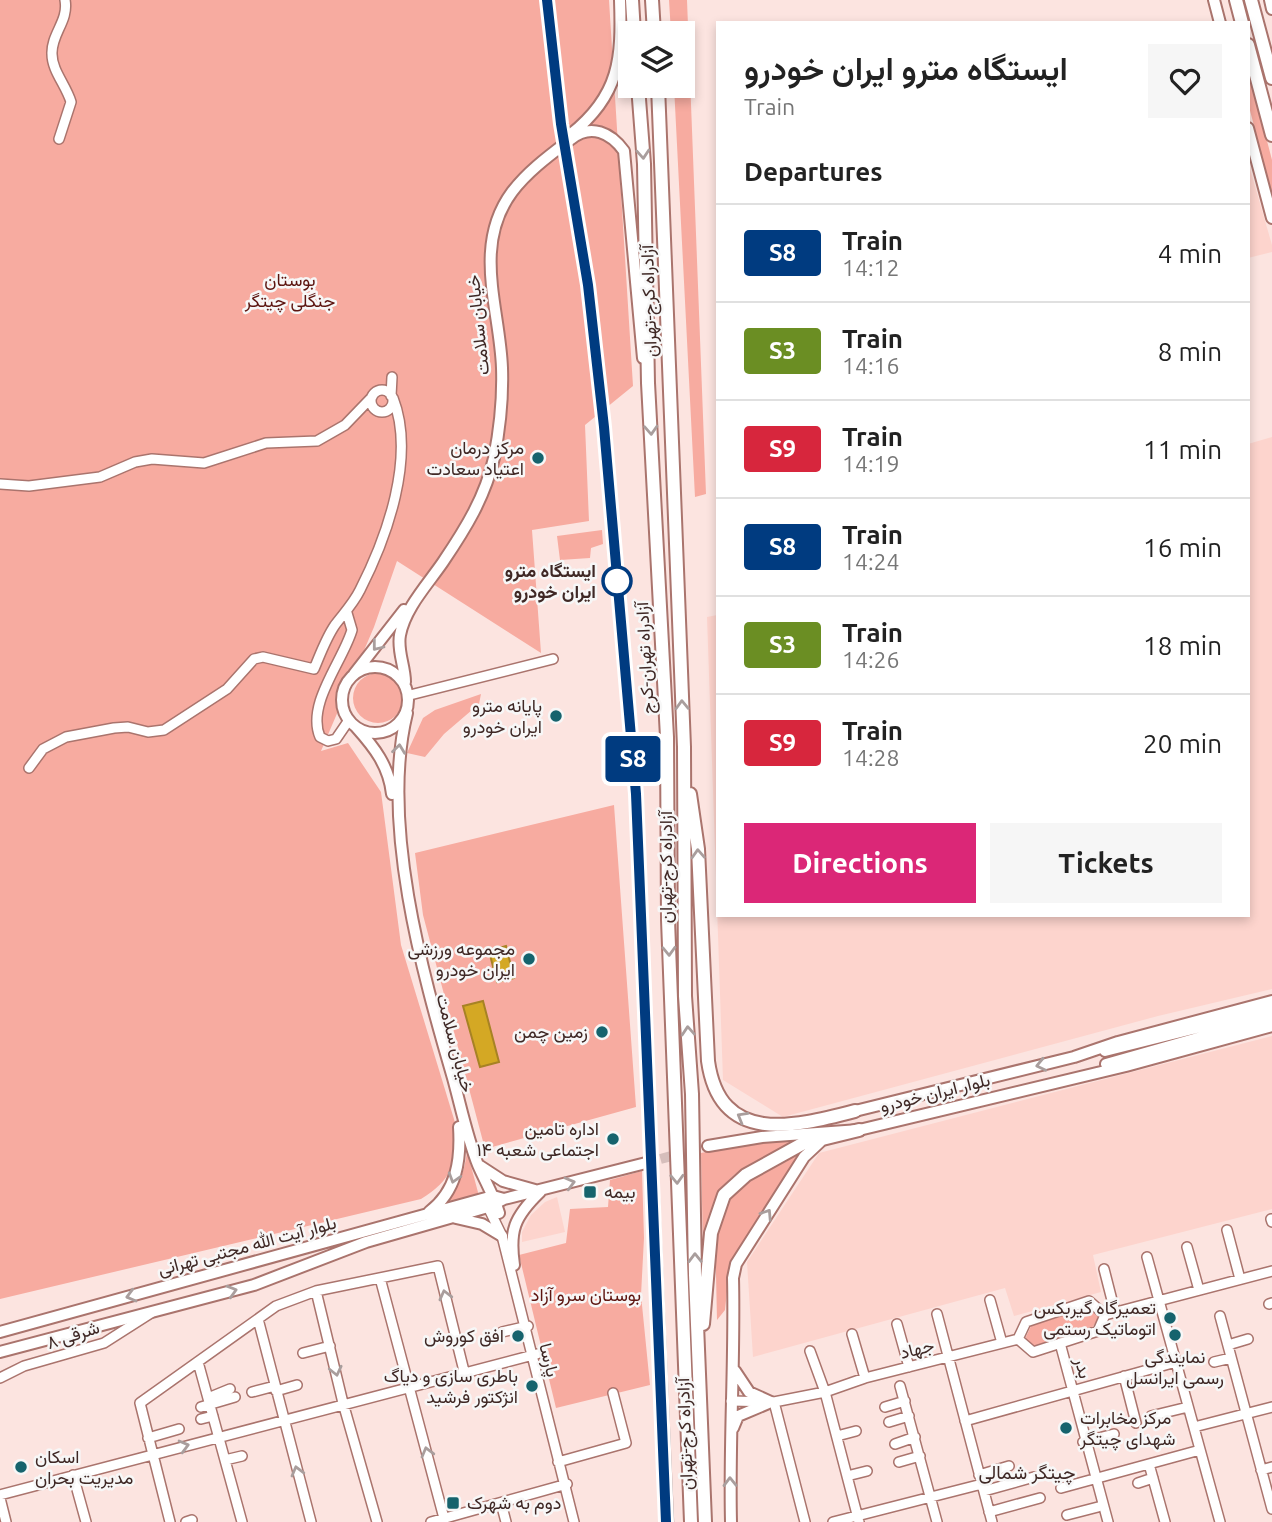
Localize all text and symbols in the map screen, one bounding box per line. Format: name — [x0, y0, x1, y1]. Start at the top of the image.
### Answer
map controls — [618, 21, 695, 98]
button: layers — [618, 21, 695, 98]
button: heart — [1148, 44, 1222, 118]
text: ایستگاه مترو ایران خودرو — [744, 49, 1068, 86]
text: Train — [744, 94, 795, 119]
one-way arrow — [636, 149, 651, 160]
text: Departures — [744, 157, 882, 186]
text: Train — [842, 226, 903, 255]
text: S8 — [769, 239, 796, 266]
text: 4 min — [1158, 239, 1222, 268]
street label: آزادراه کرج-تهران — [636, 243, 663, 357]
text: 14:12 — [842, 255, 900, 280]
park label: بوستان جنگلی چیتگر — [244, 269, 335, 313]
street label: خیابان سلامت — [462, 274, 493, 376]
text: Train — [842, 324, 903, 353]
text: S3 — [769, 337, 796, 364]
text: 8 min — [1158, 337, 1222, 366]
text: 14:16 — [842, 353, 900, 378]
text: Train — [842, 422, 903, 451]
one-way arrow — [643, 425, 658, 436]
text: S9 — [769, 435, 796, 462]
text: 11 min — [1143, 435, 1222, 464]
place label: مرکز درمان اعتیاد سعادت — [426, 437, 524, 479]
marker: مرکز درمان اعتیاد سعادت — [530, 450, 546, 466]
text: 14:19 — [842, 451, 900, 476]
text: Train — [842, 520, 903, 549]
text: S8 — [769, 533, 796, 560]
text: 16 min — [1143, 533, 1222, 562]
text: 14:24 — [842, 549, 900, 574]
place label: ایستگاه مترو ایران خودرو — [505, 560, 596, 603]
marker: ایستگاه مترو ایران خودرو — [602, 566, 632, 596]
street label: آزادراه تهران-کرج — [631, 600, 660, 715]
text: Train — [842, 618, 903, 647]
text: S3 — [769, 631, 796, 658]
text: 18 min — [1143, 631, 1222, 660]
one-way arrow — [373, 637, 385, 650]
text: 14:26 — [842, 647, 900, 672]
place label: پایانه مترو ایران خودرو — [463, 695, 542, 738]
one-way arrow — [675, 700, 690, 711]
marker: پایانه مترو ایران خودرو — [548, 708, 564, 724]
text: Train — [842, 716, 903, 745]
text: S9 — [769, 729, 796, 756]
text: 20 min — [1143, 729, 1222, 758]
line badge: S8 — [602, 736, 664, 782]
one-way arrow — [392, 743, 407, 755]
text: S8 — [619, 745, 647, 772]
text: 14:28 — [842, 745, 900, 770]
street label: آزادراه کرج-تهران — [655, 809, 678, 923]
button: Directions — [744, 823, 976, 903]
button: Tickets — [990, 823, 1222, 903]
one-way arrow — [690, 848, 705, 859]
place label: مجموعه ورزشی ایران خودرو — [407, 938, 515, 981]
one-way arrow — [662, 946, 677, 957]
marker: مجموعه ورزشی ایران خودرو — [521, 951, 537, 967]
street label: خیابان سلامت — [432, 991, 479, 1094]
place label: زمین چمن — [514, 1021, 588, 1044]
marker: زمین چمن — [594, 1024, 610, 1040]
one-way arrow — [680, 1025, 695, 1036]
one-way arrow — [1035, 1056, 1047, 1071]
street label: بلوار ایران خودرو — [878, 1069, 992, 1117]
one-way arrow — [736, 1112, 749, 1125]
place label: اداره تامین اجتماعی شعبه ۱۴ — [476, 1118, 599, 1161]
marker: اداره تامین اجتماعی شعبه ۱۴ — [605, 1131, 621, 1147]
one-way arrow — [447, 1172, 462, 1184]
one-way arrow — [670, 1173, 685, 1184]
one-way arrow — [564, 1177, 576, 1191]
place label: بیمه — [604, 1181, 636, 1202]
marker: بیمه — [582, 1184, 598, 1200]
one-way arrow — [758, 1209, 771, 1222]
street label: بلوار آیت الله مجتبی تهرانی — [155, 1212, 339, 1280]
one-way arrow — [687, 1252, 702, 1263]
park label: بوستان سرو آزاد — [531, 1284, 641, 1306]
one-way arrow — [226, 1285, 238, 1299]
one-way arrow — [125, 1288, 137, 1302]
one-way arrow — [439, 1289, 453, 1301]
place label: تعمیرگاه گیربکس اتوماتیک رستمی — [1034, 1297, 1156, 1340]
marker: تعمیرگاه گیربکس اتوماتیک رستمی — [1162, 1310, 1178, 1326]
street label: ۸ شرقی — [44, 1316, 102, 1354]
place label: افق کوروش — [424, 1325, 504, 1347]
marker: نمایندگی رسمی ایرانسل — [1167, 1327, 1183, 1343]
marker: افق کوروش — [510, 1328, 526, 1344]
street label: جهاد — [898, 1334, 936, 1364]
street label: پارسا — [533, 1341, 564, 1379]
place label: نمایندگی رسمی ایرانسل — [1126, 1346, 1224, 1389]
street label: بدر — [1069, 1354, 1096, 1381]
one-way arrow — [327, 1365, 342, 1377]
place label: باطری سازی و دیاگ انژکتور فرشید — [384, 1365, 518, 1408]
street label: آزادراه کرج-تهران — [672, 1376, 699, 1490]
marker: باطری سازی و دیاگ انژکتور فرشید — [524, 1378, 540, 1394]
place label: مرکز مخابرات شهدای چیتگر — [1079, 1407, 1175, 1451]
marker: مرکز مخابرات شهدای چیتگر — [1058, 1420, 1074, 1436]
one-way arrow — [178, 1440, 190, 1454]
place label: اسکان مدیریت بحران — [35, 1446, 133, 1489]
one-way arrow — [420, 1447, 435, 1459]
marker: اسکان مدیریت بحران — [13, 1459, 29, 1475]
district label: چیتگر شمالی — [979, 1461, 1075, 1486]
one-way arrow — [291, 1465, 306, 1477]
one-way arrow — [722, 1477, 738, 1487]
place label: دوم به شهرک — [467, 1492, 561, 1515]
marker: دوم به شهرک — [445, 1495, 461, 1511]

